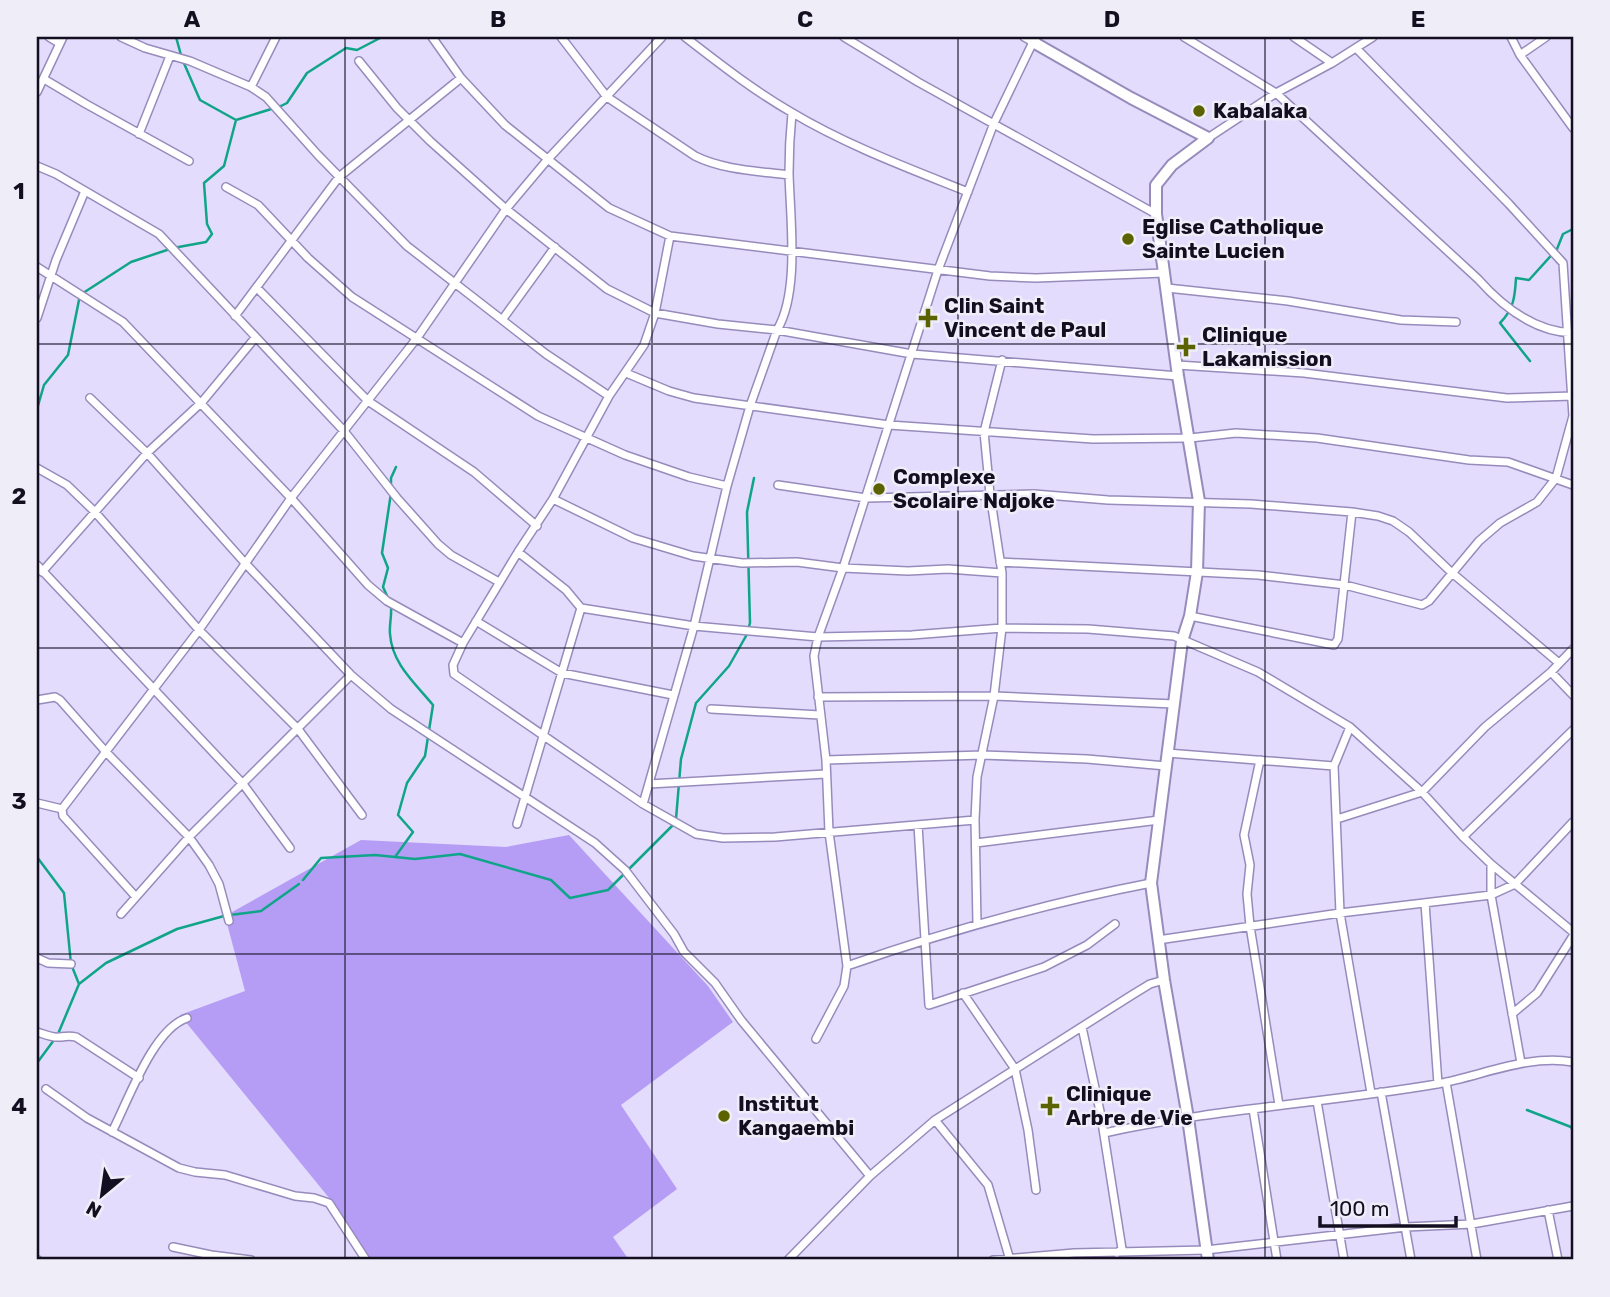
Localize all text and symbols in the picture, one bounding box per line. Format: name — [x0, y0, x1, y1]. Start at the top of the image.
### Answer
text: A — [184, 5, 201, 33]
text: B — [490, 5, 506, 33]
text: C — [797, 5, 813, 33]
text: D — [1104, 5, 1120, 33]
text: E — [1411, 5, 1425, 33]
place label: Kabalaka — [1213, 98, 1308, 123]
marker: Kabalaka — [1191, 103, 1207, 119]
text: 1 — [13, 177, 25, 205]
place label: Eglise Catholique Sainte Lucien — [1142, 214, 1324, 263]
marker: Eglise Catholique Sainte Lucien — [1120, 231, 1136, 247]
place label: Clin Saint Vincent de Paul — [944, 293, 1106, 342]
marker: Clin Saint Vincent de Paul — [918, 308, 938, 328]
place label: Clinique Lakamission — [1202, 322, 1332, 371]
marker: Clinique Lakamission — [1176, 337, 1196, 357]
place label: Complexe Scolaire Ndjoke — [893, 464, 1055, 513]
marker: Complexe Scolaire Ndjoke — [871, 481, 887, 497]
text: 2 — [12, 482, 26, 510]
text: 3 — [11, 787, 27, 815]
place label: Clinique Arbre de Vie — [1066, 1081, 1193, 1130]
place label: Institut Kangaembi — [738, 1091, 854, 1140]
text: 4 — [11, 1092, 27, 1120]
marker: Clinique Arbre de Vie — [1040, 1096, 1060, 1116]
marker: Institut Kangaembi — [716, 1108, 732, 1124]
north arrow — [66, 1160, 136, 1230]
scale bar — [1320, 1185, 1456, 1229]
text: N — [82, 1196, 106, 1223]
text: 100 m — [1330, 1196, 1389, 1221]

